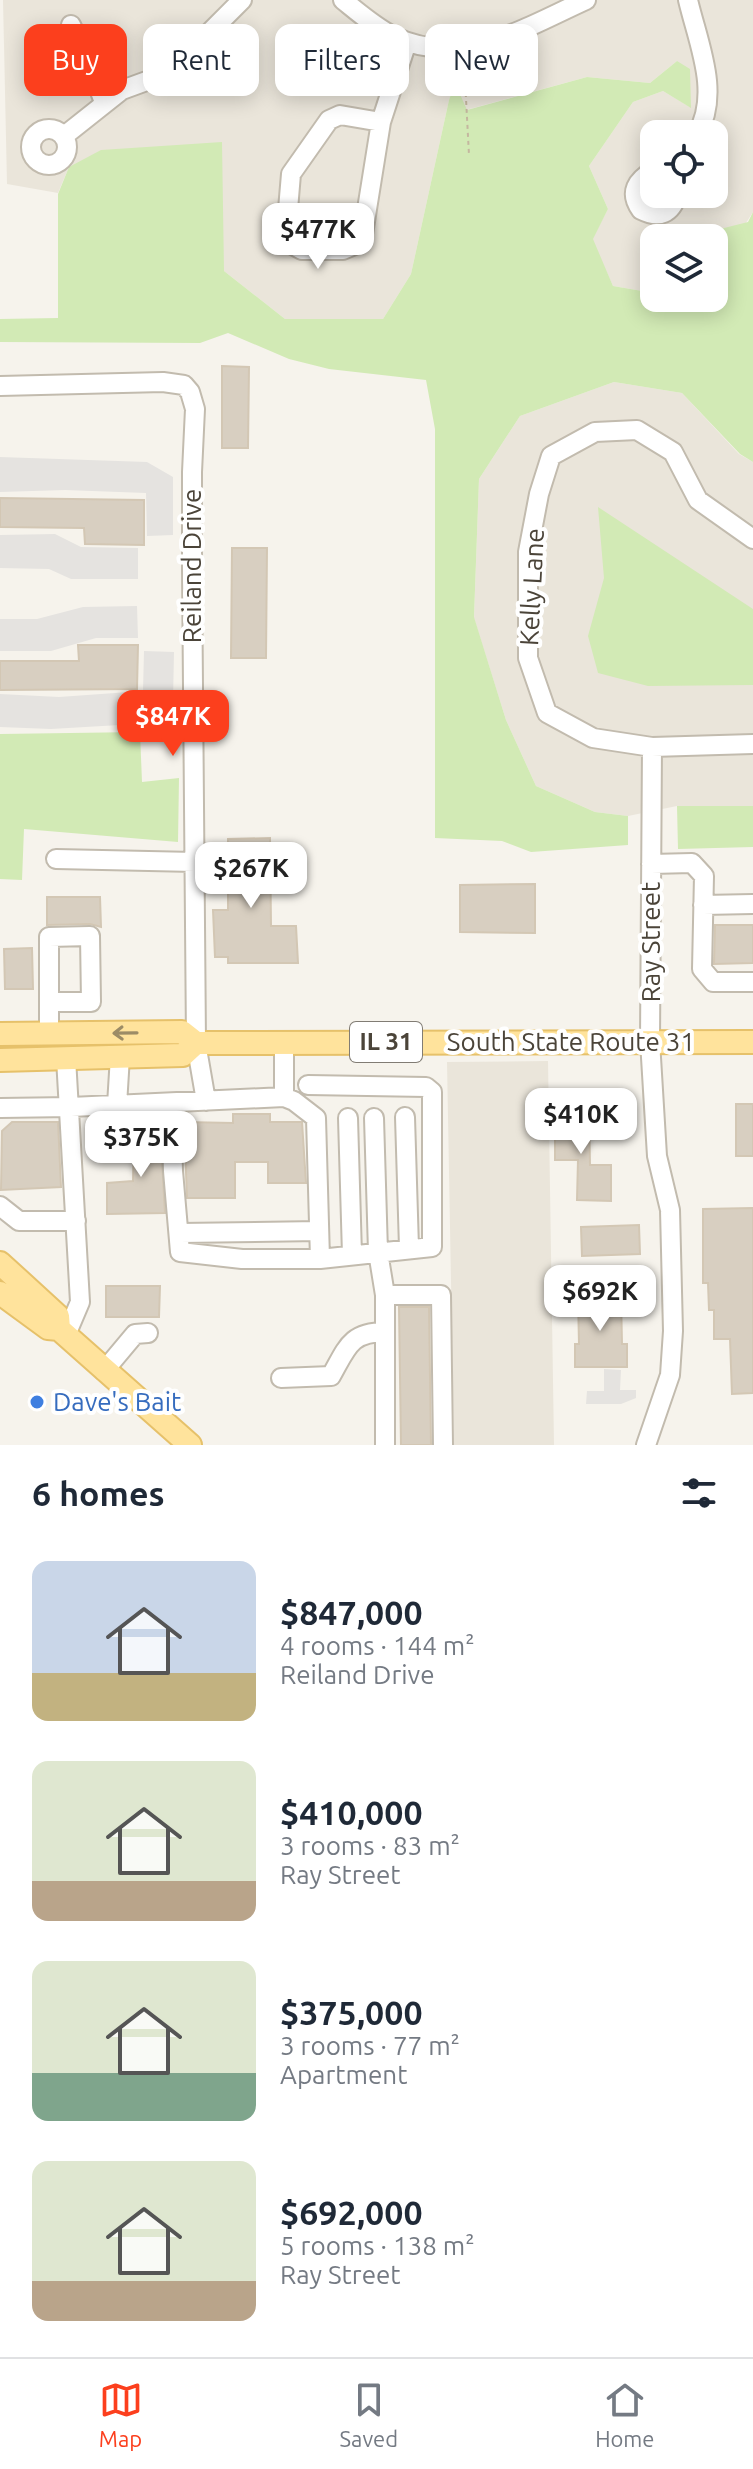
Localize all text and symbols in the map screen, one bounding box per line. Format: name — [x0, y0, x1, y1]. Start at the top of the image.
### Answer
chip: Buy — [24, 24, 127, 96]
chip: Rent — [143, 24, 259, 96]
chip: Filters — [275, 24, 409, 96]
chip: New — [425, 24, 538, 96]
map controls — [640, 120, 728, 312]
button: locate — [640, 120, 728, 208]
pin: $477K — [262, 203, 374, 271]
text: $477K — [280, 214, 356, 243]
button: layers — [640, 224, 728, 312]
street label: Reiland Drive — [177, 489, 206, 643]
street label: Kelly Lane — [514, 527, 549, 647]
pin: $847K — [117, 690, 229, 758]
text: $847K — [135, 701, 211, 730]
pin: $267K — [195, 842, 307, 910]
text: $267K — [213, 853, 289, 882]
street label: Ray Street — [636, 882, 665, 1002]
road number: IL 31 — [350, 1022, 422, 1062]
one-way arrow — [112, 1025, 139, 1040]
street label: South State Route 31 — [447, 1027, 695, 1056]
pin: $410K — [525, 1088, 637, 1156]
text: $410K — [543, 1099, 619, 1128]
pin: $375K — [85, 1111, 197, 1179]
text: $375K — [103, 1122, 179, 1151]
pin: $692K — [544, 1265, 656, 1333]
text: $692K — [562, 1276, 638, 1305]
place label: Dave's Bait — [53, 1387, 181, 1416]
marker: Dave's Bait — [28, 1393, 46, 1411]
icon: filters — [677, 1471, 721, 1515]
text: 6 homes — [32, 1474, 165, 1512]
icon: home — [96, 1593, 192, 1689]
text: $847,000 — [280, 1593, 423, 1631]
text: 4 rooms · 144 m² — [280, 1631, 475, 1660]
text: Reiland Drive — [280, 1660, 435, 1689]
icon: home — [96, 1793, 192, 1889]
text: $410,000 — [280, 1793, 423, 1831]
text: 3 rooms · 83 m² — [280, 1831, 460, 1860]
text: Ray Street — [280, 1860, 401, 1889]
icon: home — [96, 1993, 192, 2089]
text: $375,000 — [280, 1993, 423, 2031]
text: 3 rooms · 77 m² — [280, 2031, 460, 2060]
text: Apartment — [280, 2060, 407, 2089]
icon: home — [96, 2193, 192, 2289]
text: $692,000 — [280, 2193, 423, 2231]
text: 5 rooms · 138 m² — [280, 2231, 475, 2260]
text: Ray Street — [280, 2260, 401, 2289]
tab: Map — [99, 2378, 143, 2451]
tab: Saved — [340, 2378, 398, 2451]
tab: Home — [595, 2378, 654, 2451]

